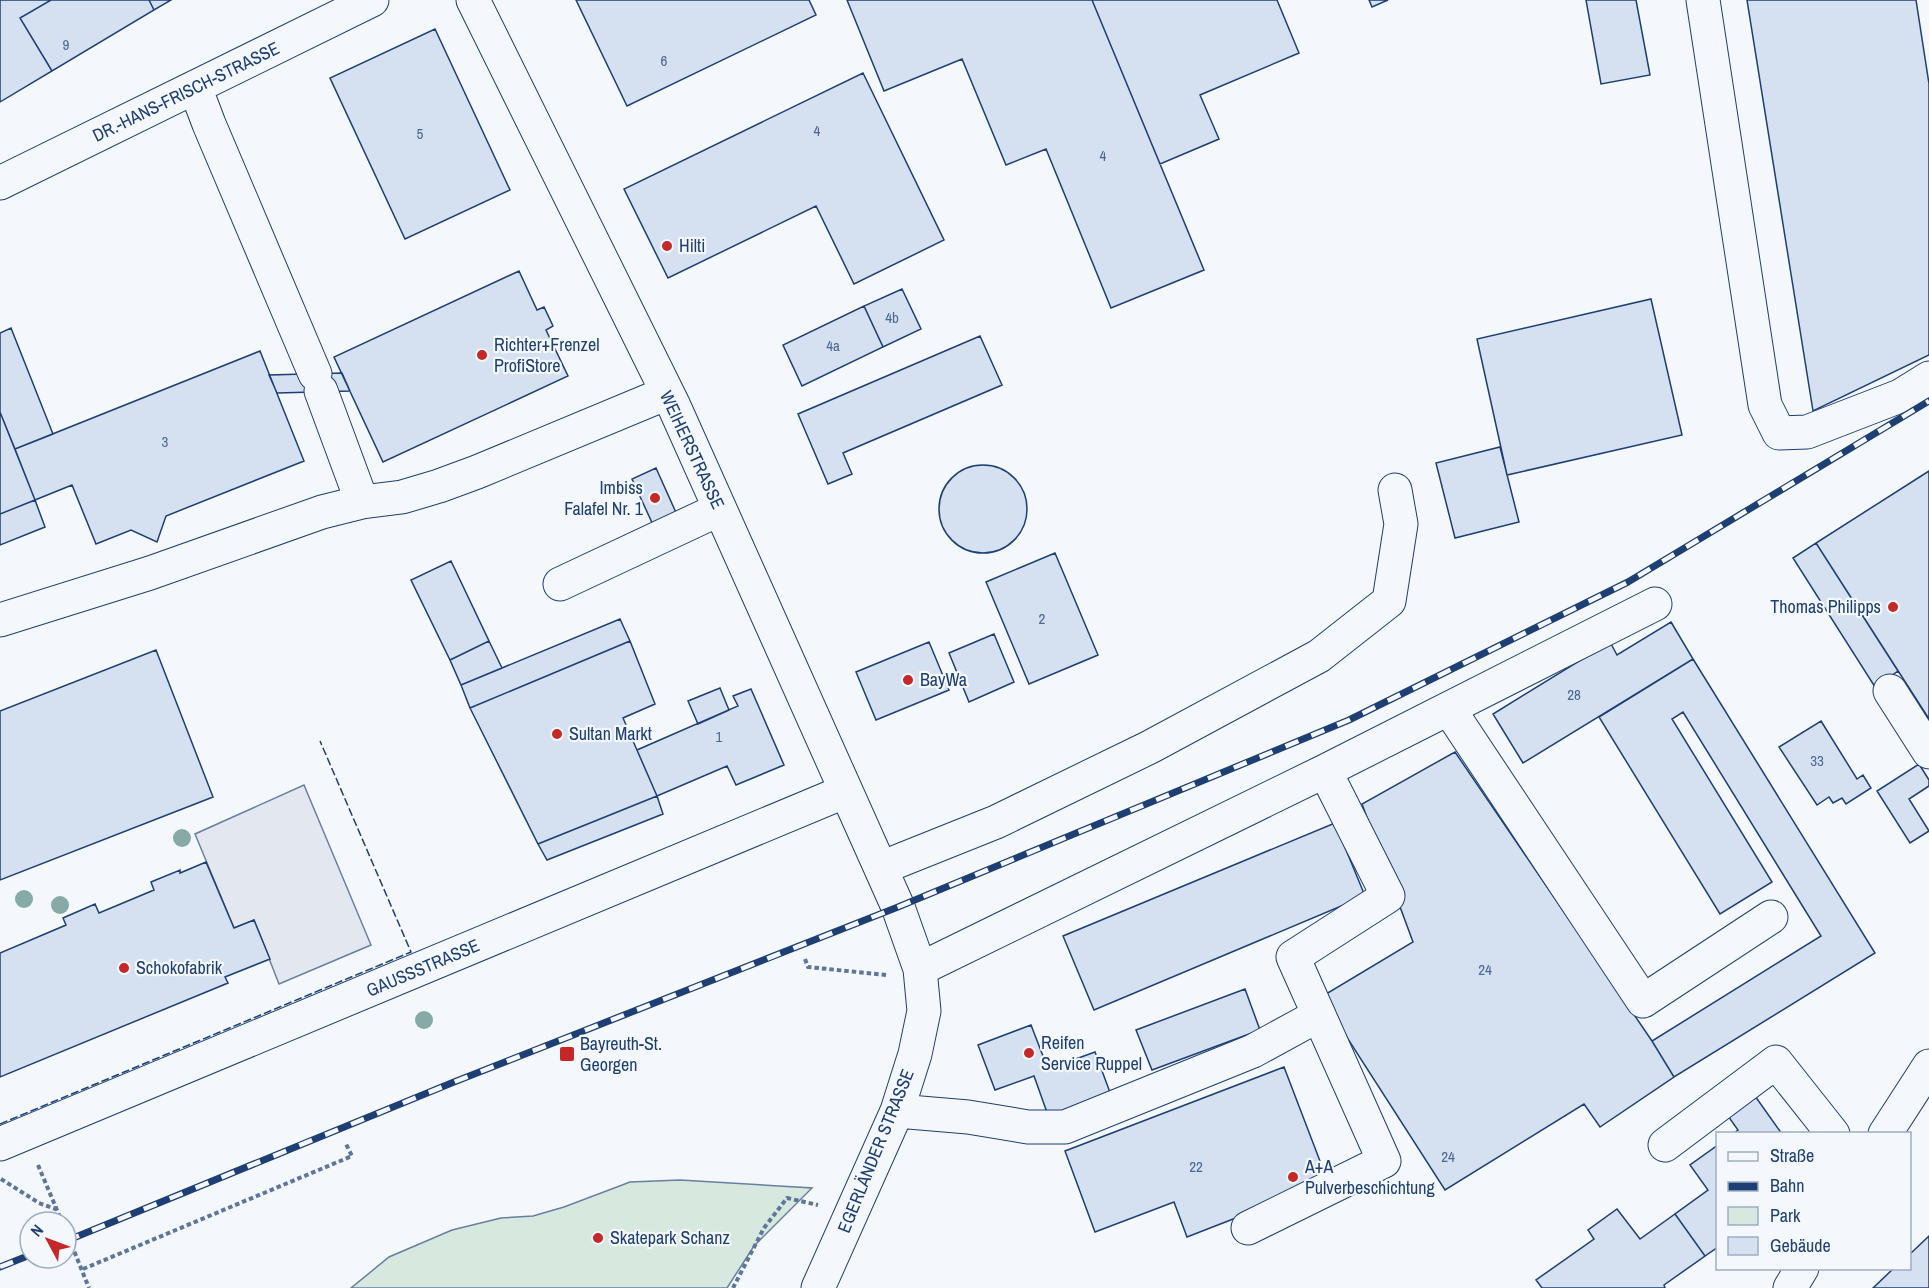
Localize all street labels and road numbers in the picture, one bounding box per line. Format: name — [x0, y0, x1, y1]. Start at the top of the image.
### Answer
street label: DR.-HANS-FRISCH-STRASSE — [88, 35, 283, 148]
street label: WEIHERSTRASSE — [654, 387, 731, 513]
street label: GAUSSSTRASSE — [362, 932, 483, 1003]
street label: EGERLÄNDER STRASSE — [831, 1065, 920, 1236]

